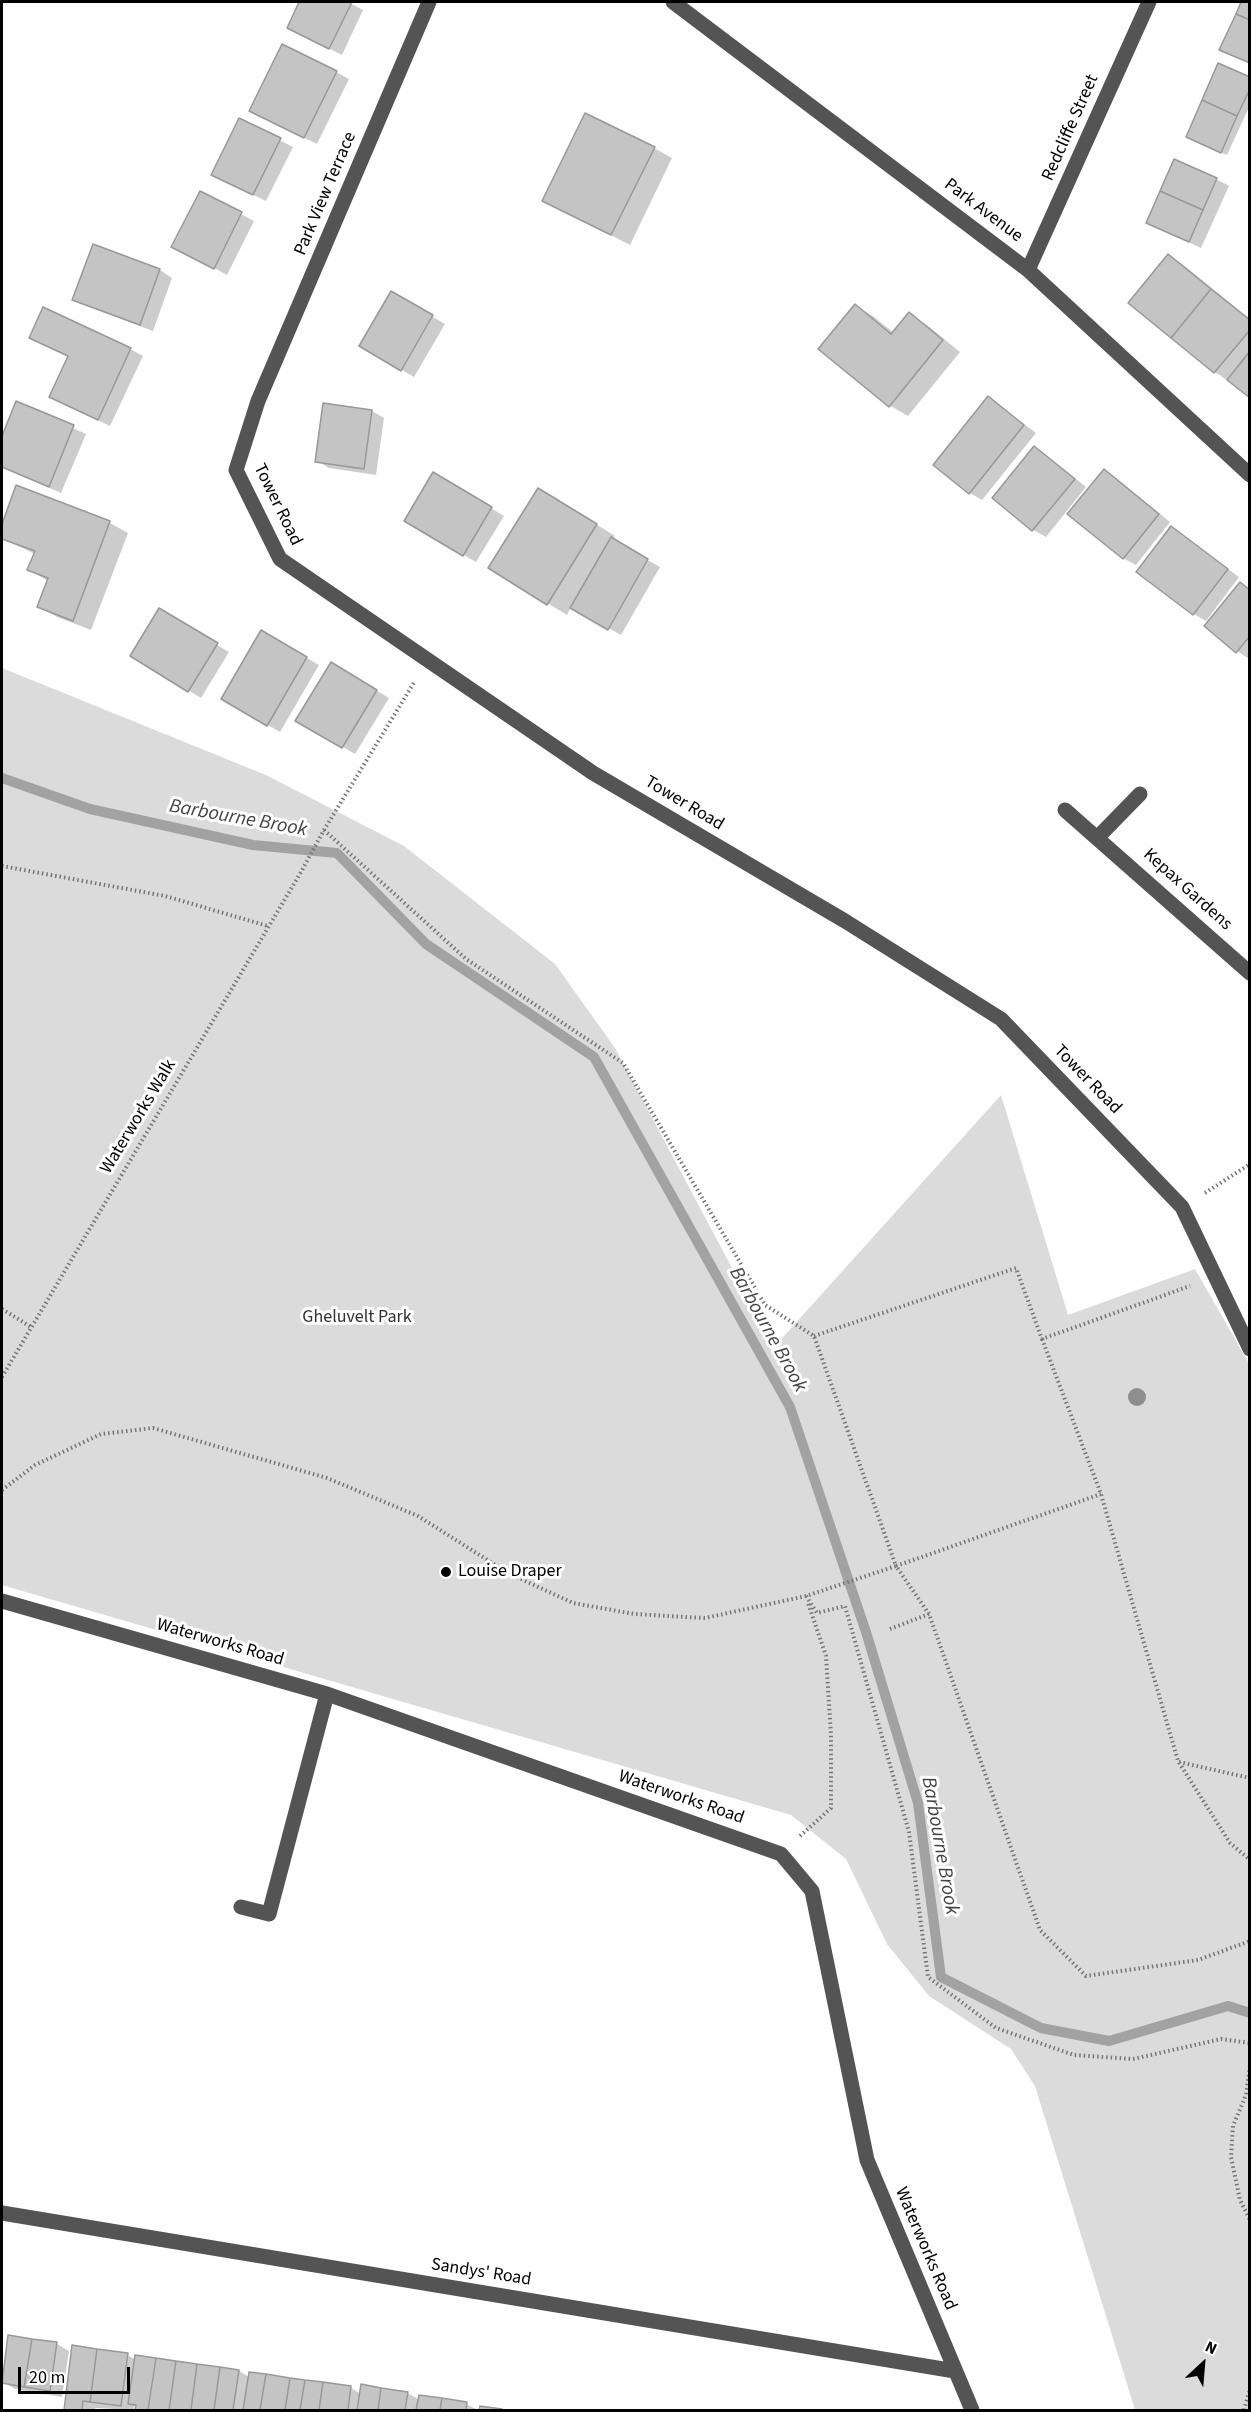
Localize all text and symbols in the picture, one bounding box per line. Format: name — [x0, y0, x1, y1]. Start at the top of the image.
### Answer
street label: Redcliffe Street — [1038, 72, 1104, 184]
street label: Park View Terrace — [290, 129, 362, 259]
street label: Park Avenue — [939, 174, 1027, 248]
street label: Tower Road — [248, 461, 306, 549]
street label: Tower Road — [641, 772, 727, 836]
water label: Barbourne Brook — [167, 795, 309, 843]
street label: Kepax Gardens — [1138, 844, 1236, 936]
street label: Tower Road — [1049, 1041, 1125, 1119]
street label: Waterworks Walk — [96, 1056, 182, 1178]
water label: Barbourne Brook — [723, 1263, 811, 1397]
park label: Gheluvelt Park — [302, 1307, 412, 1329]
place label: Louise Draper — [458, 1561, 562, 1583]
marker: Louise Draper — [439, 1565, 453, 1579]
street label: Waterworks Road — [154, 1614, 286, 1672]
street label: Waterworks Road — [615, 1766, 747, 1830]
water label: Barbourne Brook — [915, 1775, 963, 1917]
street label: Waterworks Road — [889, 2184, 961, 2314]
street label: Sandys' Road — [429, 2254, 533, 2292]
north arrow — [1173, 2334, 1233, 2394]
text: N — [1201, 2336, 1220, 2360]
scale bar — [21, 2355, 134, 2393]
text: 20 m — [29, 2365, 65, 2390]

